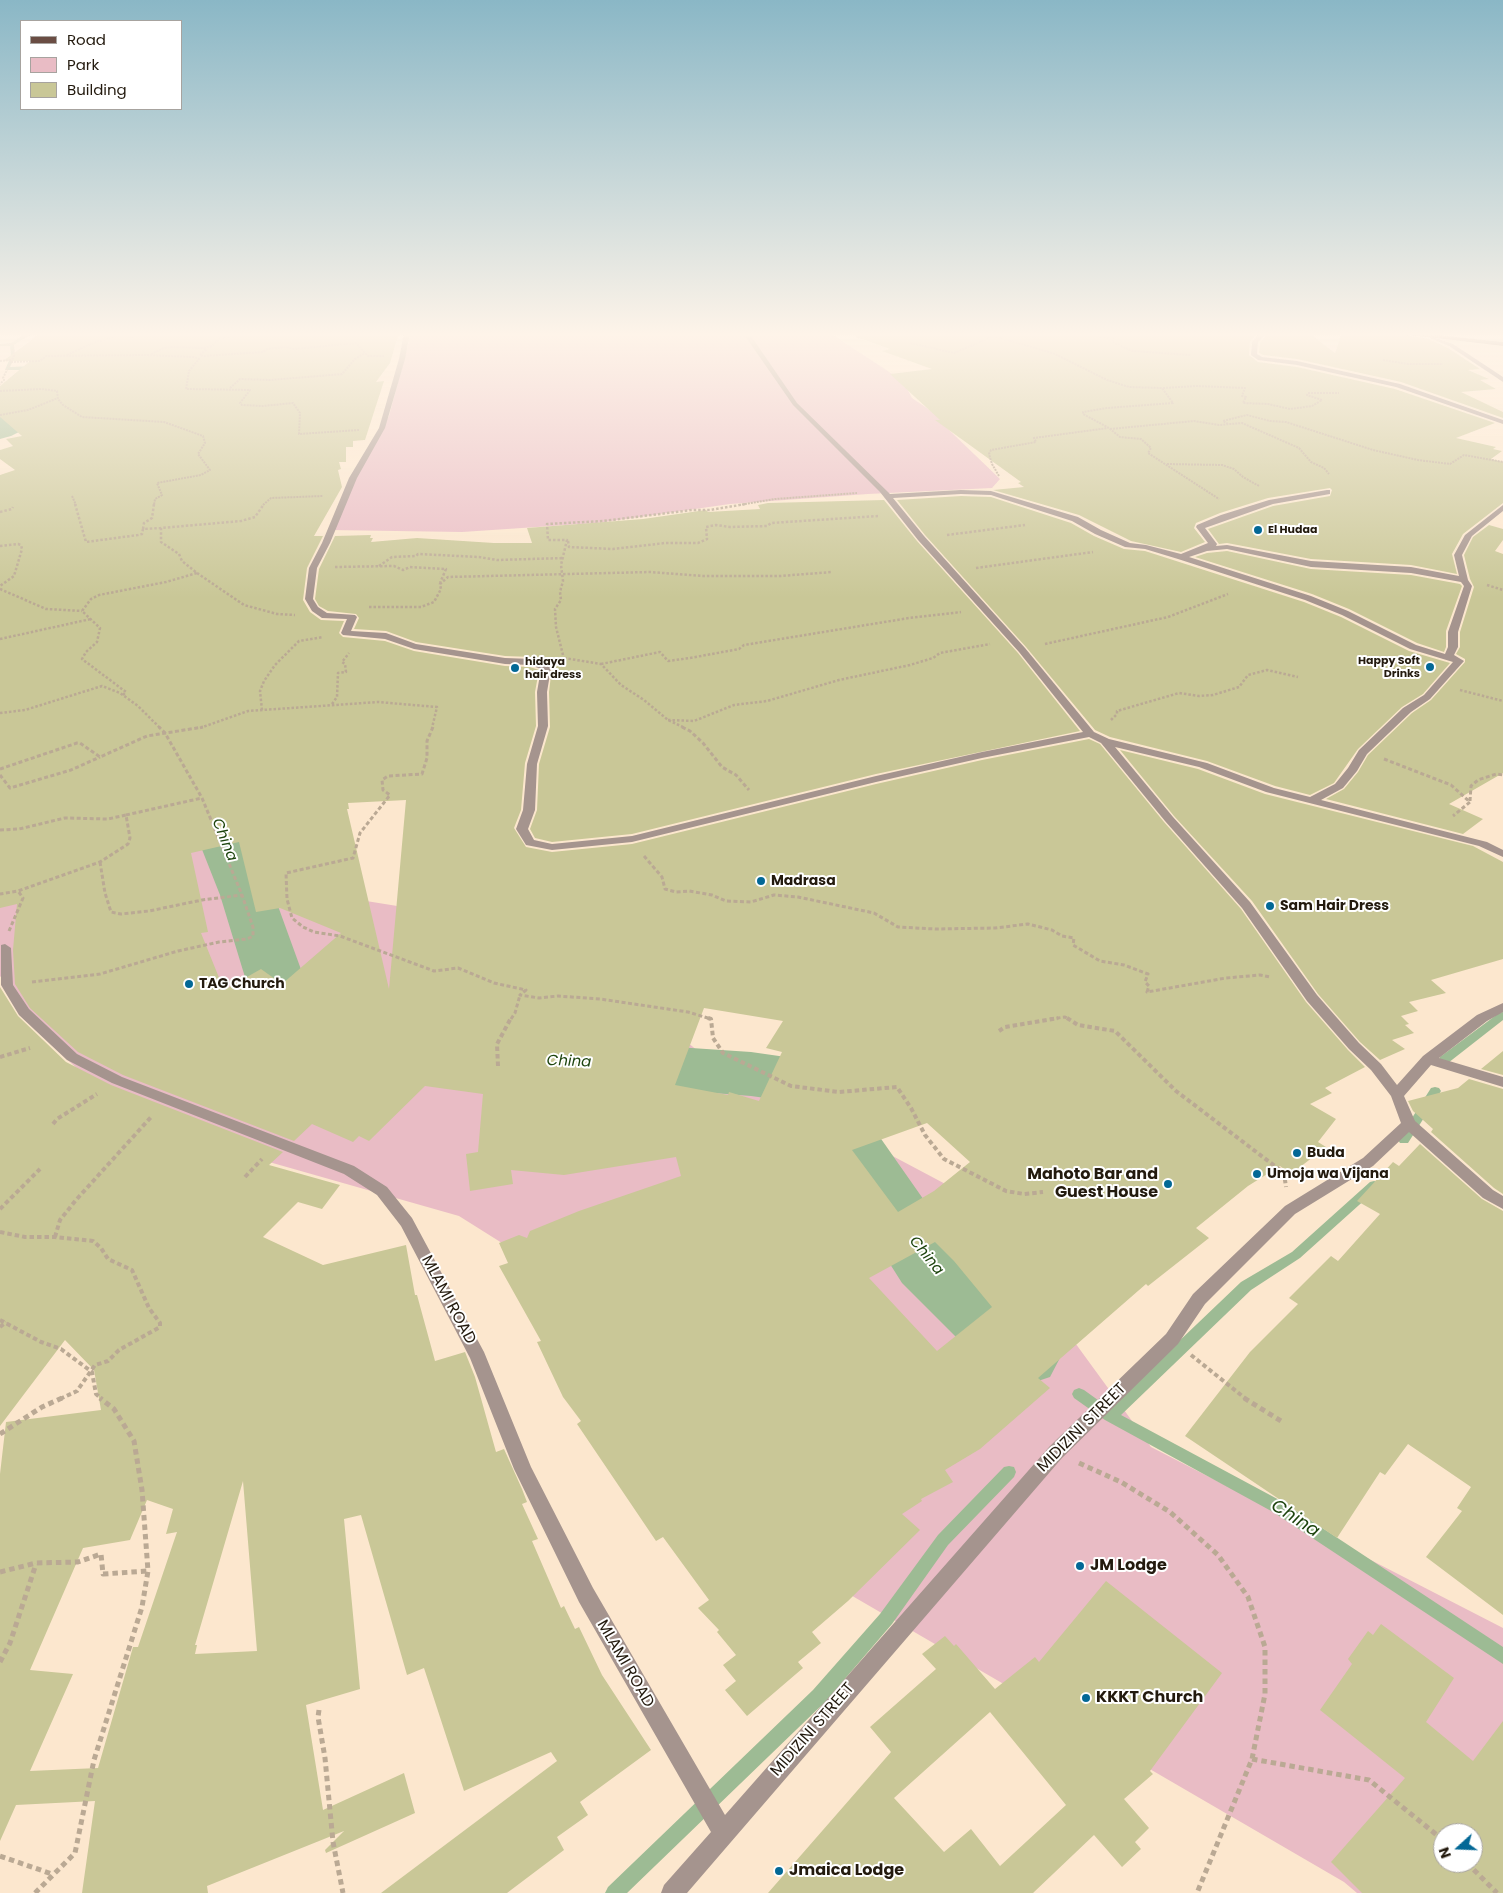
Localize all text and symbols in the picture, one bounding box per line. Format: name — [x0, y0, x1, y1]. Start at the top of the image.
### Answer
legend — [20, 20, 182, 110]
text: Road — [67, 29, 106, 50]
text: Park — [67, 54, 99, 75]
text: Building — [67, 79, 127, 100]
place label: El Hudaa — [1268, 523, 1317, 537]
marker: El Hudaa — [1252, 524, 1264, 536]
place label: Happy Soft Drinks — [1358, 654, 1420, 680]
place label: hidaya hair dress — [525, 655, 581, 681]
marker: Happy Soft Drinks — [1424, 661, 1436, 673]
marker: hidaya hair dress — [509, 662, 521, 674]
water label: China — [207, 816, 241, 864]
place label: Madrasa — [771, 873, 836, 889]
marker: Madrasa — [755, 875, 767, 887]
place label: Sam Hair Dress — [1280, 898, 1389, 914]
marker: Sam Hair Dress — [1264, 900, 1276, 912]
place label: TAG Church — [199, 976, 285, 992]
marker: TAG Church — [183, 978, 195, 990]
water label: China — [546, 1052, 592, 1072]
place label: Buda — [1307, 1145, 1345, 1161]
marker: Buda — [1291, 1147, 1303, 1159]
place label: Mahoto Bar and Guest House — [1027, 1165, 1158, 1203]
place label: Umoja wa Vijana — [1267, 1166, 1389, 1182]
marker: Umoja wa Vijana — [1251, 1168, 1263, 1180]
marker: Mahoto Bar and Guest House — [1162, 1178, 1174, 1190]
water label: China — [905, 1233, 947, 1279]
street label: MLAMI ROAD — [417, 1252, 479, 1348]
street label: MIDIZINI STREET — [1034, 1380, 1130, 1476]
water label: China — [1267, 1495, 1323, 1543]
place label: JM Lodge — [1090, 1556, 1167, 1576]
marker: JM Lodge — [1074, 1560, 1086, 1572]
street label: MLAMI ROAD — [592, 1617, 658, 1711]
street label: MIDIZINI STREET — [767, 1679, 859, 1781]
place label: KKKT Church — [1096, 1688, 1203, 1708]
marker: KKKT Church — [1080, 1692, 1092, 1704]
north arrow — [1433, 1823, 1483, 1873]
text: N — [1434, 1844, 1456, 1861]
place label: Jmaica Lodge — [789, 1861, 904, 1881]
marker: Jmaica Lodge — [773, 1865, 785, 1877]

